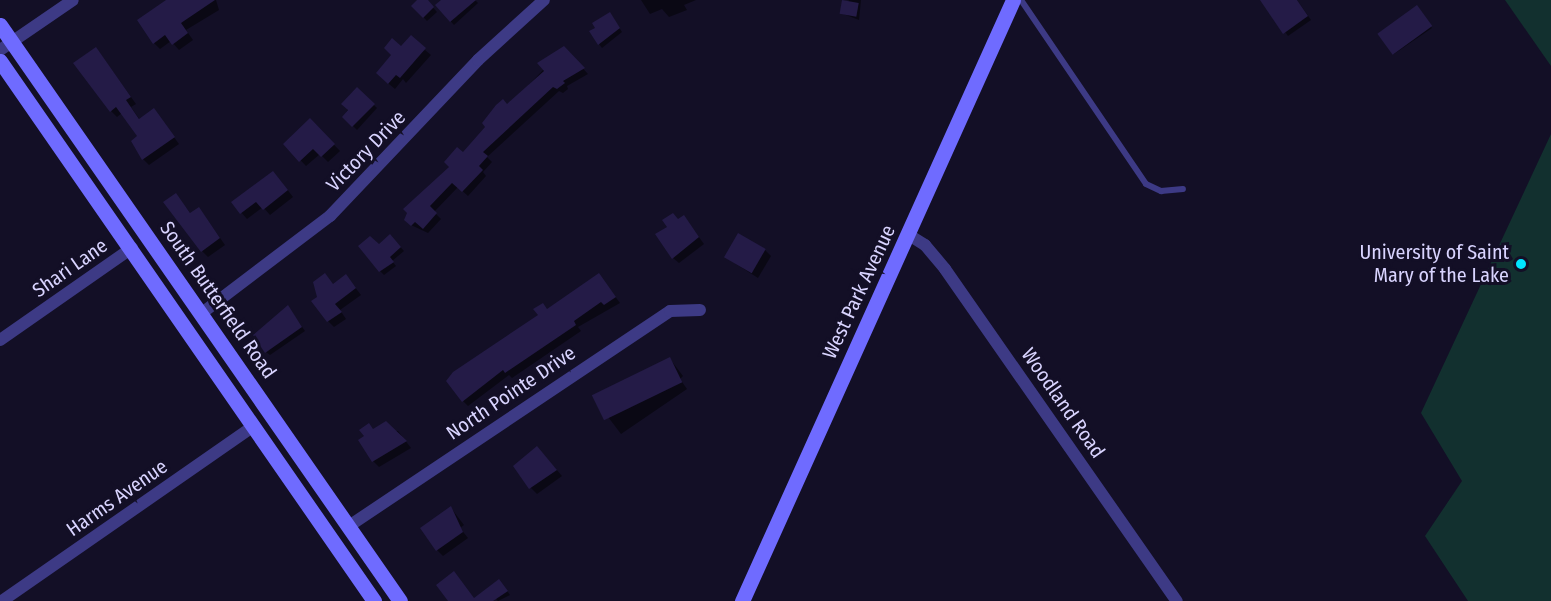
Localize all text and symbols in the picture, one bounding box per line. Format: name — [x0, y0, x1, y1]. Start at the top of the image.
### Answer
street label: Victory Drive — [321, 105, 411, 197]
street label: South Butterfield Road — [155, 217, 281, 383]
street label: West Park Avenue — [818, 221, 900, 363]
street label: Shari Lane — [28, 234, 112, 302]
place label: University of Saint Mary of the Lake — [1359, 240, 1509, 287]
marker: University of Saint Mary of the Lake — [1514, 257, 1528, 271]
street label: North Pointe Drive — [442, 341, 580, 445]
street label: Woodland Road — [1016, 343, 1110, 463]
street label: Harms Avenue — [62, 454, 172, 542]

